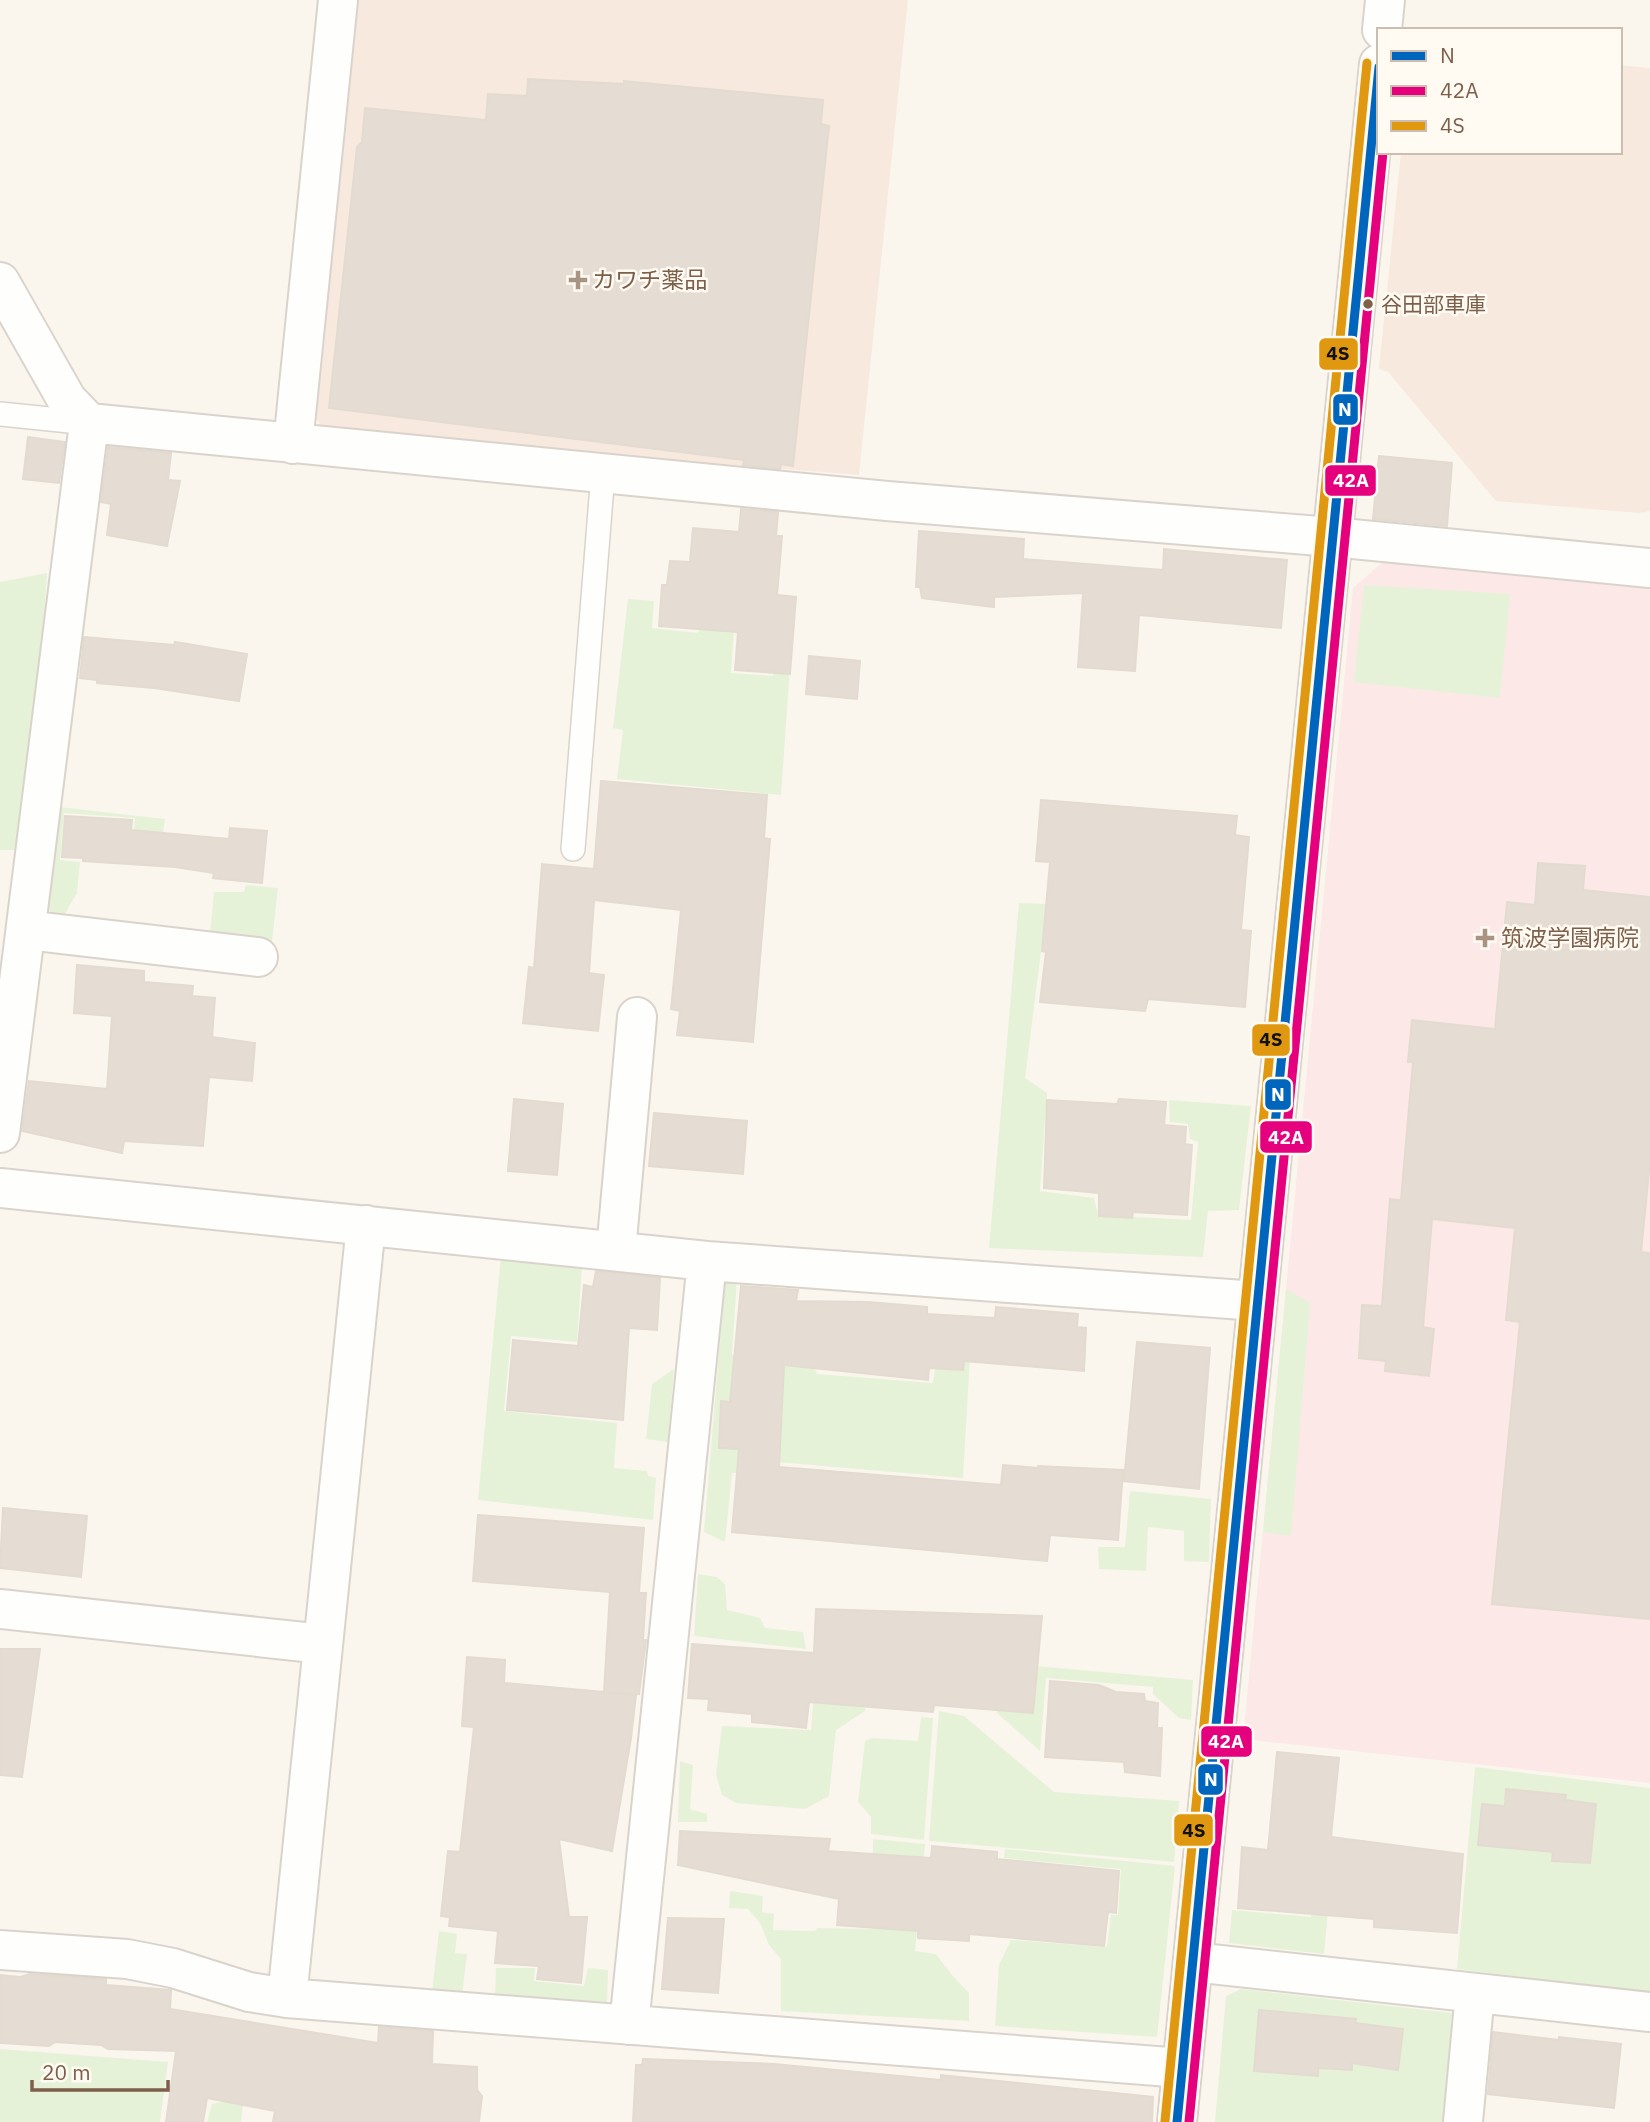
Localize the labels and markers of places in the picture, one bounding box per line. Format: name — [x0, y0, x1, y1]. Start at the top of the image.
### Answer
place label: カワチ薬品 — [592, 264, 707, 294]
marker: カワチ薬品 — [570, 272, 586, 288]
place label: 谷田部車庫 — [1381, 290, 1486, 318]
marker: 谷田部車庫 — [1361, 297, 1375, 311]
place label: 筑波学園病院 — [1501, 922, 1639, 952]
marker: 筑波学園病院 — [1475, 928, 1495, 948]

